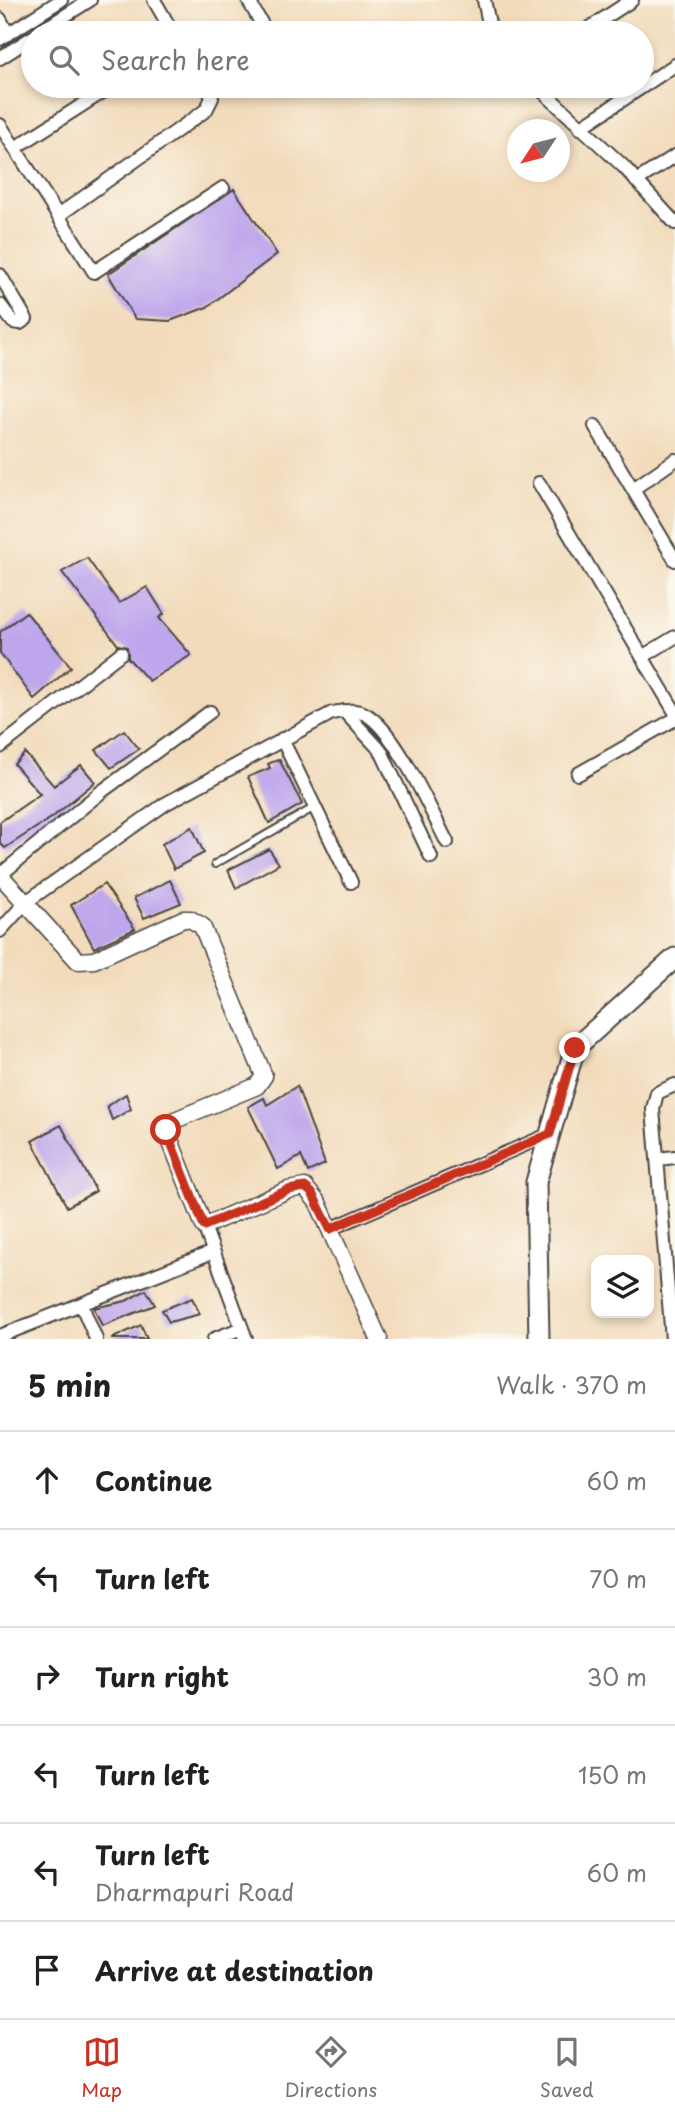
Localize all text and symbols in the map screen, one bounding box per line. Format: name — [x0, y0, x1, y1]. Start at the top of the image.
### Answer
search box — [21, 21, 654, 98]
text: Search here — [101, 40, 250, 79]
icon: search — [45, 41, 83, 79]
north arrow — [507, 119, 570, 182]
route end — [559, 1032, 590, 1063]
route start — [150, 1114, 181, 1145]
map controls — [591, 1255, 654, 1318]
button: layers — [591, 1255, 654, 1318]
text: 5 min — [28, 1362, 111, 1407]
text: Walk · 370 m — [496, 1367, 647, 1402]
icon: ahead — [28, 1461, 66, 1499]
text: Continue — [95, 1461, 212, 1500]
text: 60 m — [587, 1463, 647, 1498]
icon: left — [28, 1559, 66, 1597]
text: Turn left — [95, 1559, 210, 1598]
text: 70 m — [589, 1561, 647, 1596]
icon: right — [28, 1657, 66, 1695]
text: Turn right — [95, 1657, 229, 1696]
text: 30 m — [586, 1659, 647, 1694]
icon: left — [28, 1755, 66, 1793]
text: Turn left — [95, 1755, 210, 1794]
text: 150 m — [578, 1757, 647, 1792]
text: Turn left — [95, 1835, 210, 1874]
icon: left — [28, 1853, 66, 1891]
text: 60 m — [587, 1855, 647, 1890]
text: Dharmapuri Road — [95, 1874, 294, 1909]
icon: arrive — [28, 1951, 66, 1989]
text: Arrive at destination — [95, 1951, 374, 1990]
tab: Map — [81, 2033, 122, 2103]
tab: Directions — [285, 2033, 377, 2103]
tab: Saved — [540, 2033, 594, 2103]

